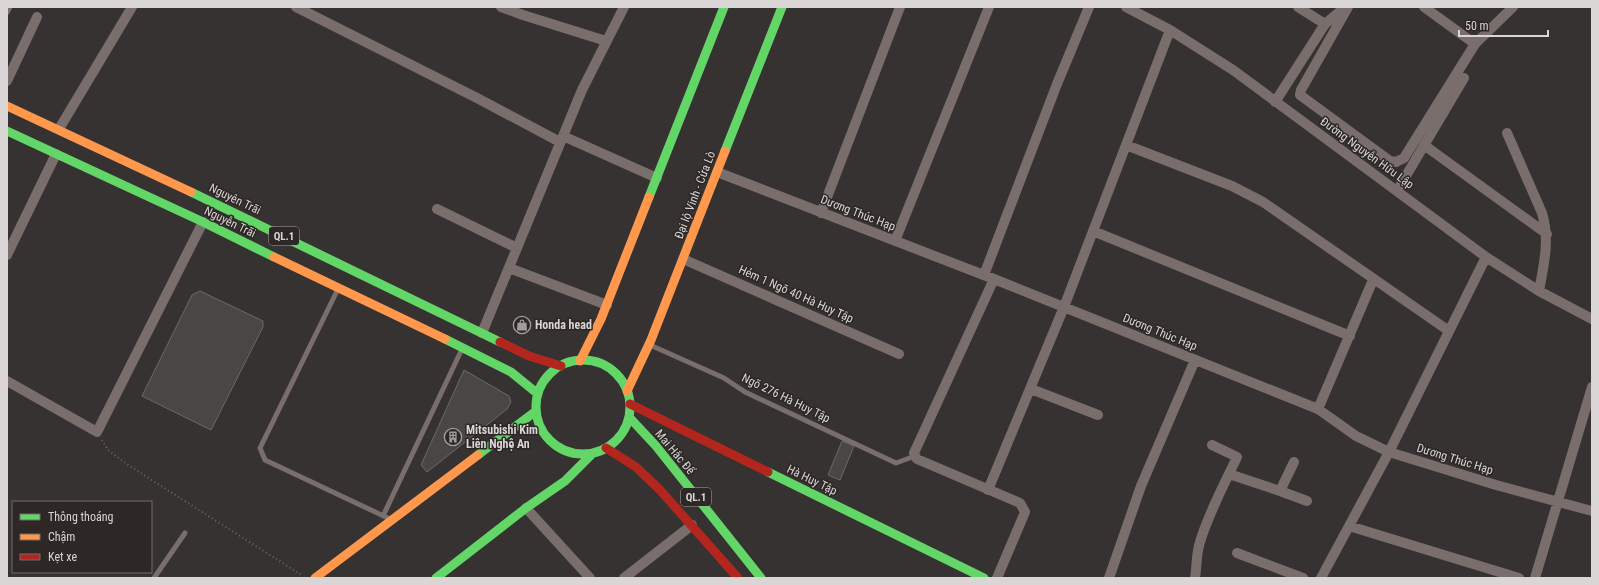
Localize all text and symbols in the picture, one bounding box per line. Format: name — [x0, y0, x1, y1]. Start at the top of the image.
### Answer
scale bar — [1459, 12, 1548, 38]
text: 50 m — [1465, 19, 1489, 33]
street label: Đường Nguyễn Hữu Lập — [1317, 114, 1417, 192]
street label: Đại lộ Vinh - Cửa Lò — [672, 149, 718, 241]
street label: Nguyên Trãi — [207, 180, 263, 218]
street label: Dương Thúc Hạp — [819, 192, 897, 234]
street label: Nguyễn Trãi — [202, 203, 258, 241]
road number: QL.1 — [269, 227, 299, 245]
street label: Hẻm 1 Ngõ 40 Hà Huy Tập — [736, 262, 856, 326]
street label: Dương Thúc Hạp — [1121, 311, 1199, 353]
shop icon: Honda head — [512, 315, 532, 335]
place label: Honda head — [535, 318, 592, 332]
street label: Ngõ 276 Hà Huy Tập — [740, 371, 833, 426]
place label: Mitsubishi Kim Liên Nghệ An — [466, 423, 538, 451]
building icon: Mitsubishi Kim Liên Nghệ An — [443, 427, 463, 447]
street label: Mai Hắc Đế — [652, 427, 699, 478]
street label: Dương Thúc Hạp — [1415, 441, 1495, 477]
street label: Hà Huy Tập — [785, 462, 839, 498]
road number: QL.1 — [681, 488, 711, 506]
legend — [12, 501, 152, 573]
text: Thông thoáng — [48, 510, 113, 524]
text: Chậm — [48, 530, 75, 544]
text: Kẹt xe — [48, 550, 77, 564]

